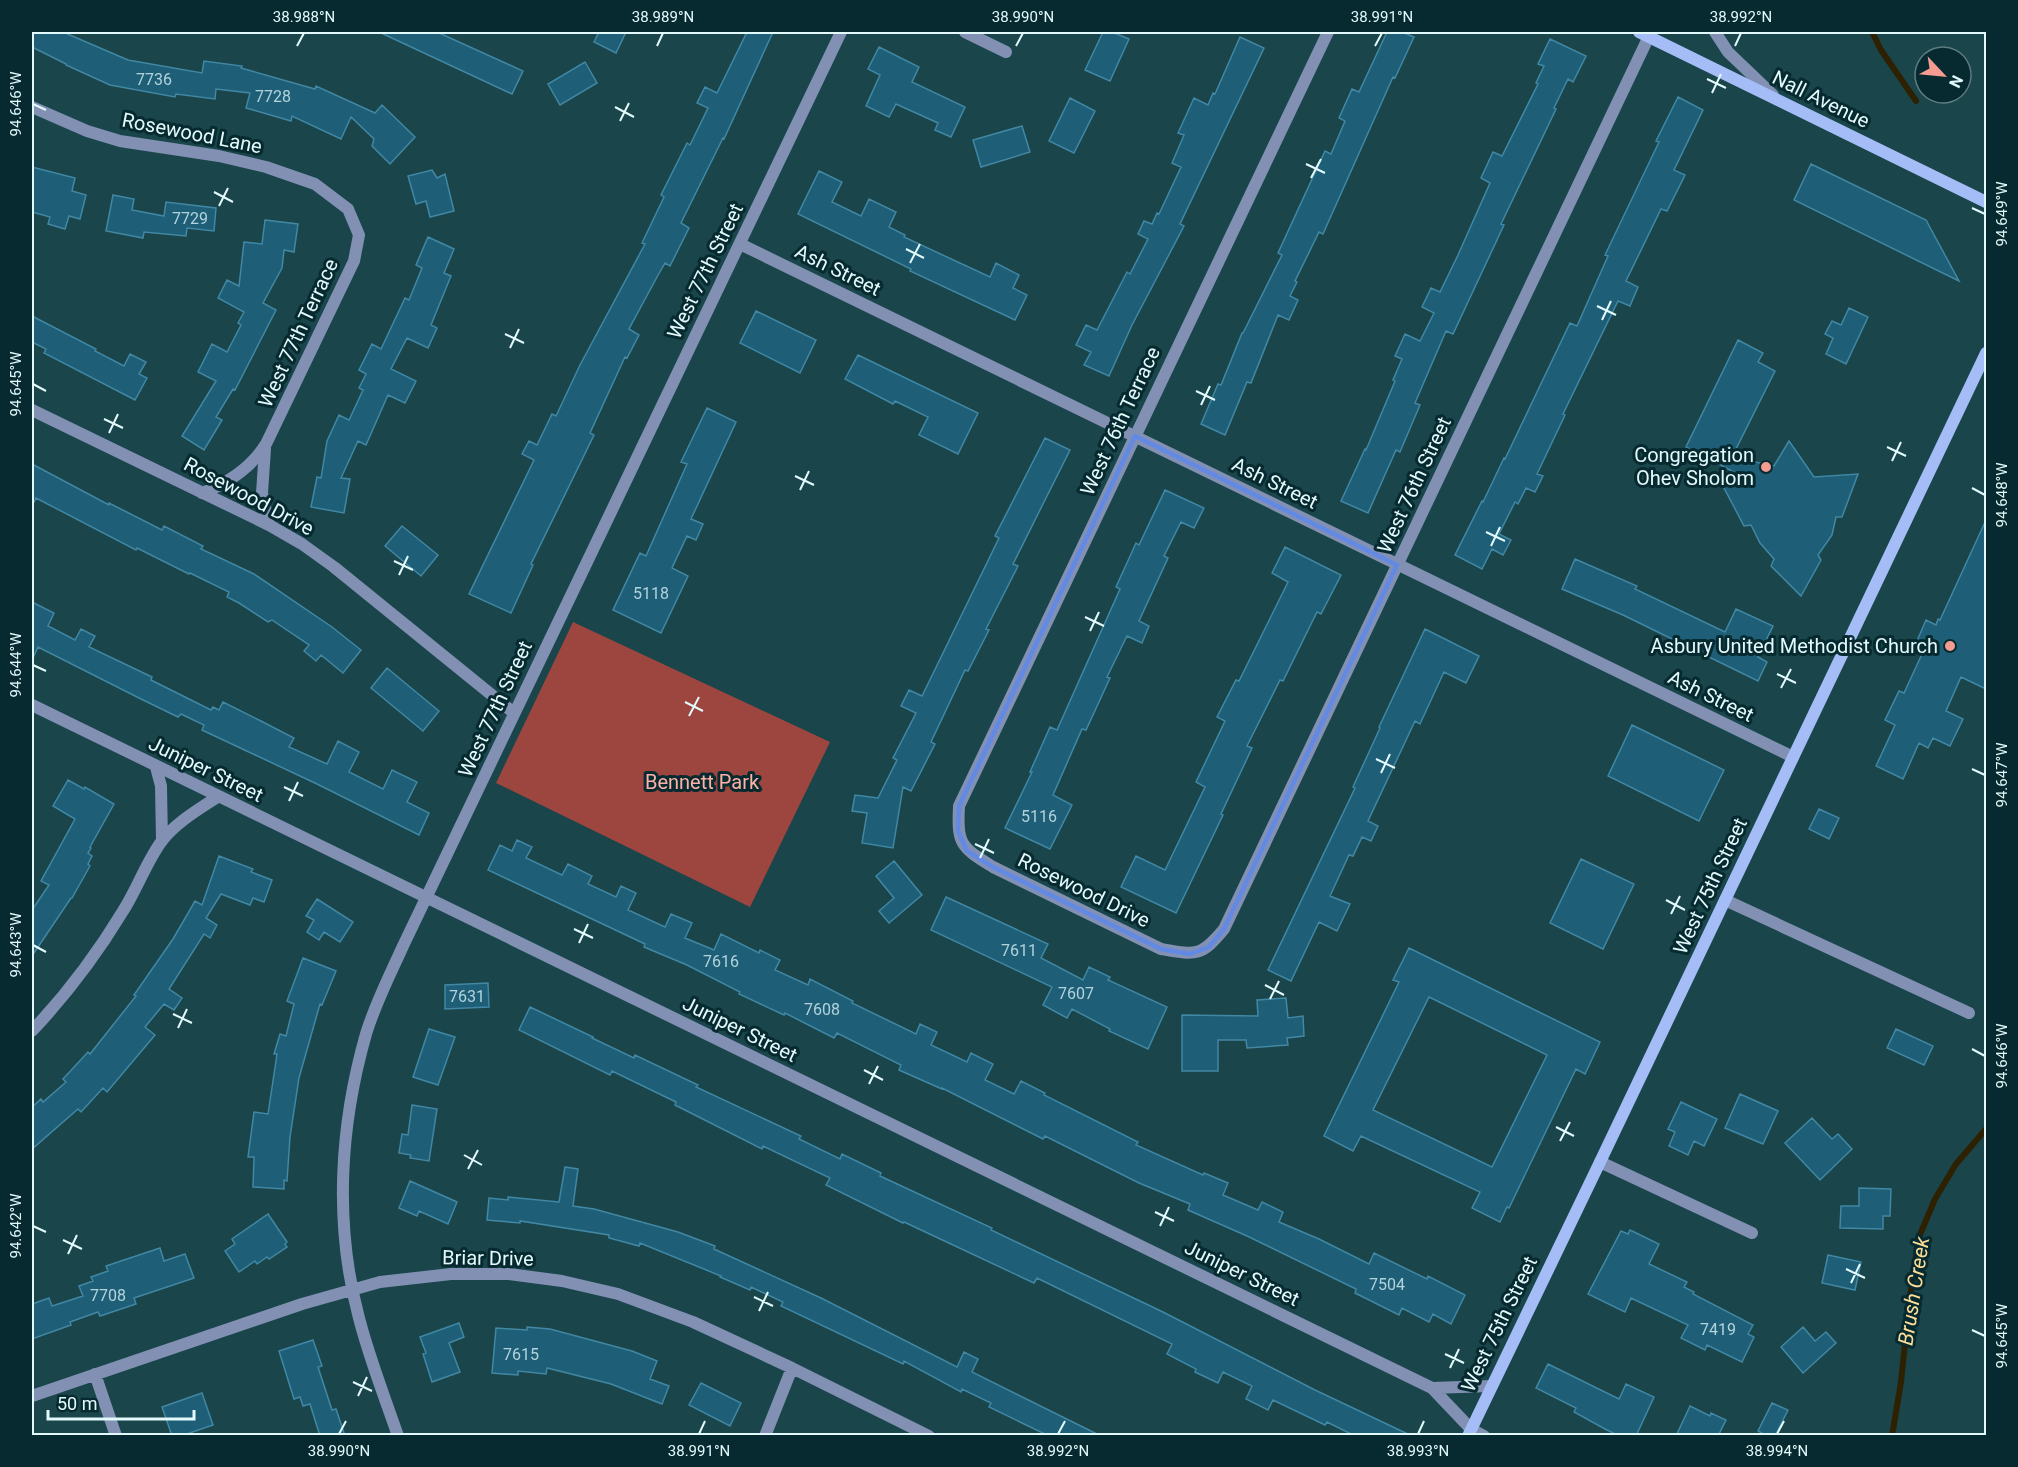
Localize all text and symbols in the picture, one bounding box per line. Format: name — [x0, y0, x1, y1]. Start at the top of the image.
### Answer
text: 38.988°N — [273, 8, 335, 26]
text: 38.989°N — [632, 8, 694, 26]
text: 38.990°N — [992, 8, 1054, 26]
text: 38.991°N — [1351, 8, 1413, 26]
text: 38.992°N — [1710, 8, 1772, 26]
north arrow — [1913, 45, 1973, 105]
street label: Nall Avenue — [1768, 65, 1874, 133]
house number: 7736 — [136, 70, 172, 89]
text: 94.646°W — [7, 71, 25, 137]
text: N — [1945, 72, 1967, 91]
house number: 7728 — [255, 87, 291, 106]
street label: Rosewood Lane — [120, 108, 264, 158]
text: 94.649°W — [1993, 181, 2011, 247]
street label: West 77th Street — [662, 199, 748, 343]
house number: 7729 — [172, 209, 208, 228]
street label: Ash Street — [791, 239, 885, 301]
street label: West 77th Terrace — [253, 255, 343, 411]
street label: West 76th Terrace — [1075, 343, 1165, 499]
text: 94.645°W — [7, 351, 25, 417]
street label: West 76th Street — [1372, 413, 1456, 557]
place label: Congregation Ohev Sholom — [1634, 443, 1754, 490]
street label: Rosewood Drive — [180, 452, 318, 540]
street label: Ash Street — [1228, 452, 1322, 514]
marker: Congregation Ohev Sholom — [1759, 460, 1773, 474]
text: 94.648°W — [1993, 462, 2011, 528]
house number: 5118 — [633, 584, 669, 603]
text: 94.644°W — [7, 632, 25, 698]
place label: Asbury United Methodist Church — [1651, 634, 1938, 658]
street label: West 77th Street — [453, 637, 537, 781]
marker: Asbury United Methodist Church — [1943, 639, 1957, 653]
street label: Ash Street — [1664, 665, 1758, 727]
street label: Juniper Street — [145, 731, 267, 807]
text: 94.647°W — [1993, 742, 2011, 808]
park label: Bennett Park — [645, 770, 760, 794]
house number: 5116 — [1021, 807, 1057, 826]
street label: West 75th Street — [1668, 814, 1752, 958]
street label: Rosewood Drive — [1014, 848, 1154, 932]
text: 94.643°W — [7, 912, 25, 978]
house number: 7611 — [1001, 941, 1037, 960]
house number: 7616 — [703, 952, 739, 971]
house number: 7607 — [1058, 984, 1094, 1003]
house number: 7631 — [449, 987, 485, 1006]
street label: Juniper Street — [679, 991, 801, 1067]
house number: 7608 — [804, 1000, 840, 1019]
text: 94.646°W — [1993, 1023, 2011, 1089]
text: 94.642°W — [7, 1193, 25, 1259]
water label: Brush Creek — [1894, 1234, 1935, 1347]
street label: Juniper Street — [1181, 1235, 1303, 1311]
street label: Briar Drive — [442, 1245, 534, 1271]
street label: West 75th Street — [1456, 1252, 1542, 1396]
house number: 7504 — [1369, 1275, 1405, 1294]
house number: 7708 — [90, 1286, 126, 1305]
text: 94.645°W — [1993, 1303, 2011, 1369]
house number: 7419 — [1700, 1320, 1736, 1339]
house number: 7615 — [503, 1345, 539, 1364]
scale bar — [48, 1383, 194, 1421]
text: 50 m — [57, 1393, 97, 1414]
text: 38.990°N — [308, 1442, 370, 1460]
text: 38.991°N — [668, 1442, 730, 1460]
text: 38.992°N — [1027, 1442, 1089, 1460]
text: 38.993°N — [1387, 1442, 1449, 1460]
text: 38.994°N — [1746, 1442, 1808, 1460]

